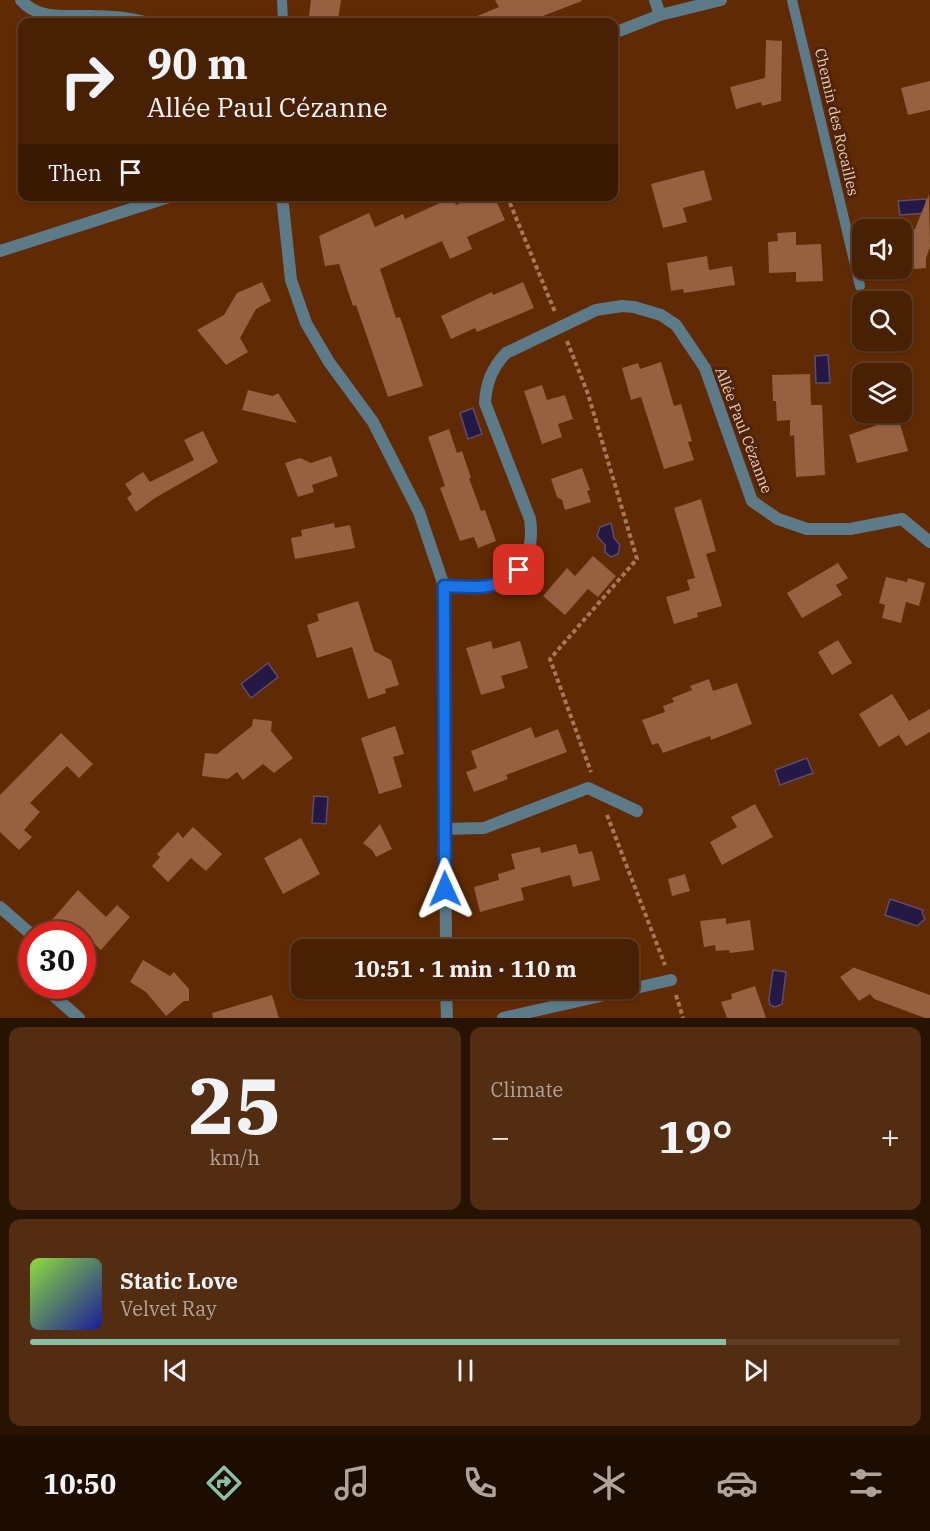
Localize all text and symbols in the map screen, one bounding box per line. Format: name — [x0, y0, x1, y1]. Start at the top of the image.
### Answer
text: 90 m — [147, 36, 248, 91]
icon: right — [48, 42, 126, 120]
street label: Chemin des Rocailles — [811, 46, 863, 198]
text: Allée Paul Cézanne — [147, 89, 388, 124]
icon: arrive — [114, 156, 147, 189]
text: Then — [48, 158, 102, 187]
map controls — [852, 219, 912, 423]
button: sound — [852, 219, 912, 279]
button: search — [852, 291, 912, 351]
button: layers — [852, 363, 912, 423]
street label: Allée Paul Cézanne — [711, 364, 777, 496]
pin — [493, 544, 544, 595]
icon: arrive — [502, 553, 535, 586]
position arrow — [413, 857, 477, 921]
speed limit sign: 30 — [18, 921, 96, 999]
text: 10:51 · 1 min · 110 m — [353, 954, 577, 983]
text: 25 — [188, 1054, 282, 1155]
text: Climate — [491, 1076, 563, 1103]
text: 19° — [658, 1107, 733, 1165]
text: − — [491, 1115, 510, 1158]
text: + — [880, 1115, 900, 1158]
text: km/h — [209, 1144, 260, 1171]
text: Static Love — [120, 1266, 238, 1295]
text: Velvet Ray — [120, 1295, 217, 1322]
icon: previous — [159, 1354, 192, 1387]
icon: pause — [449, 1354, 482, 1387]
icon: next — [739, 1354, 772, 1387]
icon: directions — [203, 1462, 245, 1504]
icon: music — [331, 1462, 373, 1504]
icon: phone — [459, 1462, 501, 1504]
icon: climate — [588, 1462, 630, 1504]
icon: car — [716, 1462, 758, 1504]
icon: filters — [845, 1462, 887, 1504]
text: 10:50 — [43, 1466, 116, 1501]

